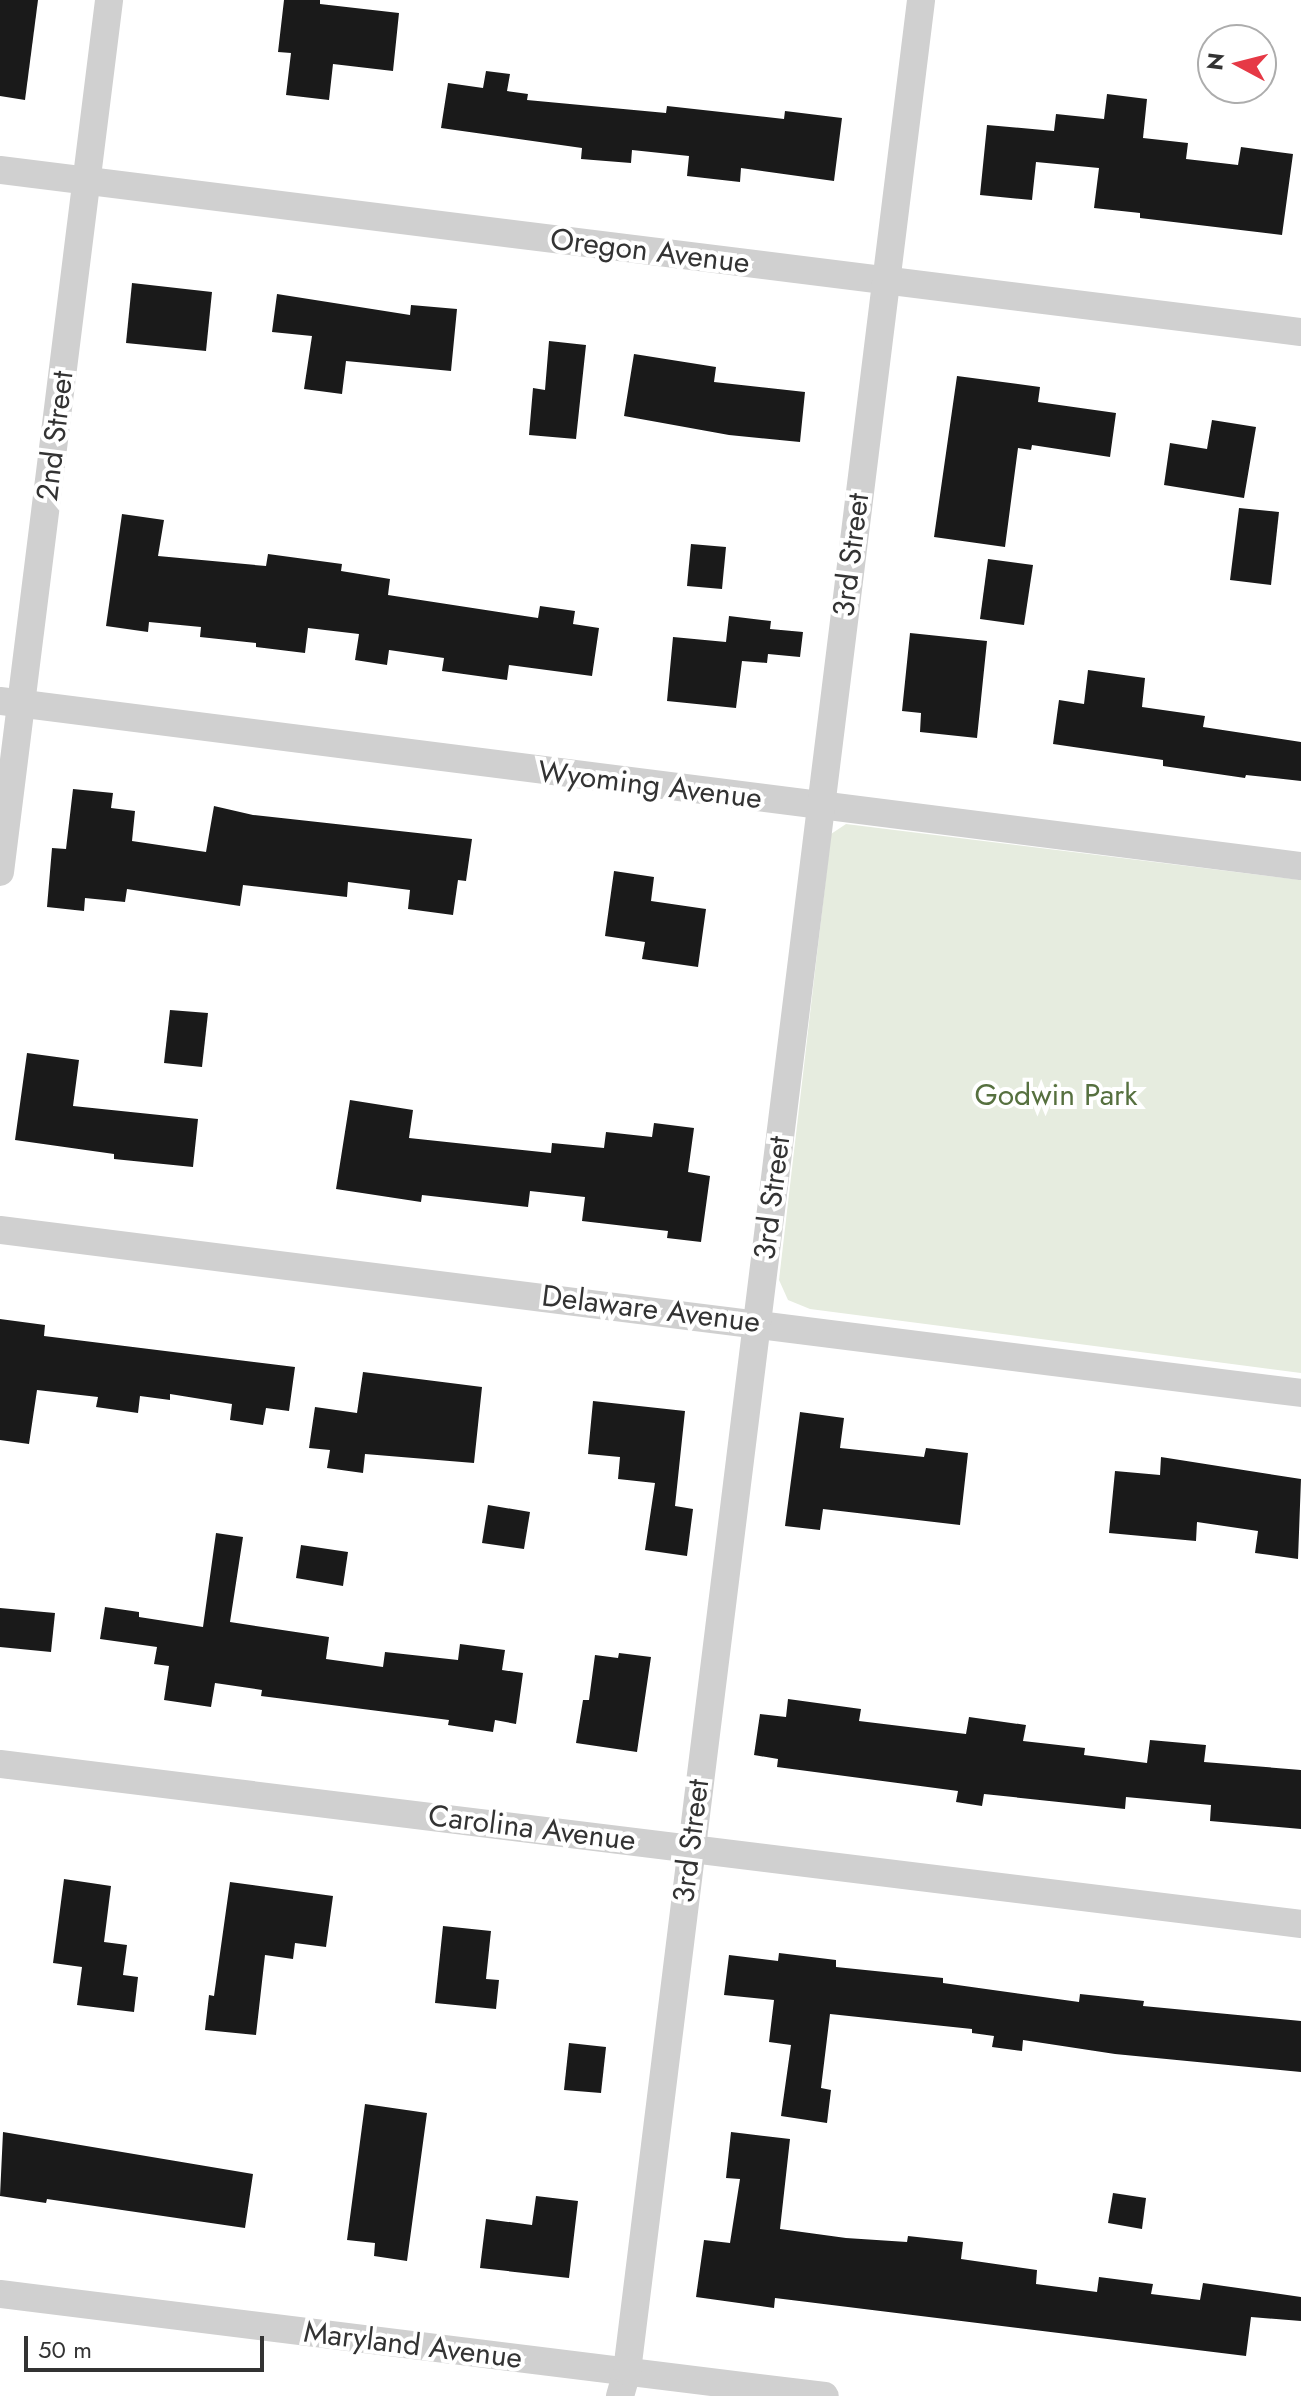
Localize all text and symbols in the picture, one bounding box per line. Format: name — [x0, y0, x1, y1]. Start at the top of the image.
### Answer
north arrow — [1197, 24, 1277, 104]
text: N — [1198, 51, 1232, 72]
street label: Oregon Avenue — [548, 221, 752, 281]
street label: 2nd Street — [29, 369, 81, 503]
street label: 3rd Street — [826, 491, 876, 619]
street label: Wyoming Avenue — [536, 753, 764, 817]
park label: Godwin Park — [974, 1077, 1138, 1113]
street label: 3rd Street — [747, 1134, 797, 1262]
street label: Delaware Avenue — [540, 1278, 762, 1340]
street label: 3rd Street — [666, 1777, 716, 1905]
street label: Carolina Avenue — [426, 1797, 638, 1859]
street label: Maryland Avenue — [302, 2314, 524, 2376]
scale bar — [28, 2320, 268, 2370]
text: 50 m — [38, 2332, 92, 2367]

